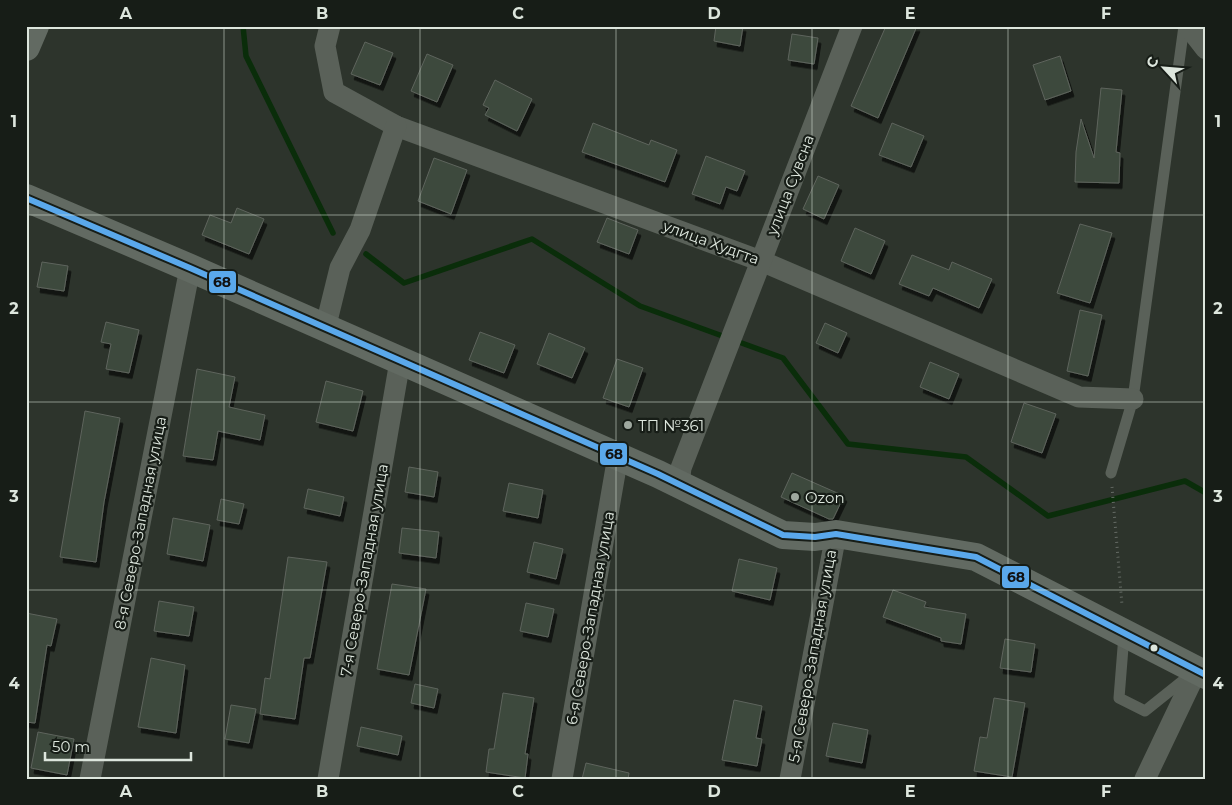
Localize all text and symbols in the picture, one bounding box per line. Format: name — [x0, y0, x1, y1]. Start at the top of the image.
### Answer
text: A — [119, 4, 133, 23]
text: B — [316, 4, 328, 23]
text: C — [512, 4, 524, 23]
text: D — [707, 4, 721, 23]
text: E — [905, 4, 915, 23]
text: F — [1101, 4, 1111, 23]
north arrow — [1140, 42, 1190, 92]
text: С — [1142, 54, 1163, 71]
text: 1 — [11, 112, 17, 131]
text: 1 — [1215, 112, 1221, 131]
street label: улица Сувсна — [762, 132, 818, 239]
street label: улица Худгта — [659, 215, 762, 268]
line badge: 68 — [208, 270, 237, 294]
text: 68 — [213, 273, 231, 291]
text: 2 — [9, 299, 19, 318]
text: 2 — [1213, 299, 1223, 318]
street label: 8-я Северо-Западная улица — [110, 415, 170, 631]
place label: ТП №361 — [638, 416, 704, 435]
marker: ТП №361 — [622, 419, 634, 431]
line badge: 68 — [599, 442, 628, 466]
text: 68 — [605, 445, 623, 463]
street label: 7-я Северо-Западная улица — [336, 462, 392, 678]
text: 3 — [8, 487, 19, 506]
text: 3 — [1212, 487, 1223, 506]
place label: Ozon — [805, 488, 845, 507]
marker: Ozon — [789, 491, 801, 503]
street label: 6-я Северо-Западная улица — [562, 510, 618, 726]
street label: 5-я Северо-Западная улица — [784, 548, 840, 764]
line badge: 68 — [1001, 565, 1030, 589]
text: 68 — [1007, 568, 1025, 586]
unlabelled marker — [1149, 643, 1159, 653]
text: 4 — [8, 674, 20, 693]
text: 4 — [1212, 674, 1224, 693]
scale bar — [45, 730, 191, 762]
text: 50 m — [52, 737, 90, 756]
text: A — [119, 782, 133, 801]
text: B — [316, 782, 328, 801]
text: C — [512, 782, 524, 801]
text: D — [707, 782, 721, 801]
text: E — [905, 782, 915, 801]
text: F — [1101, 782, 1111, 801]

